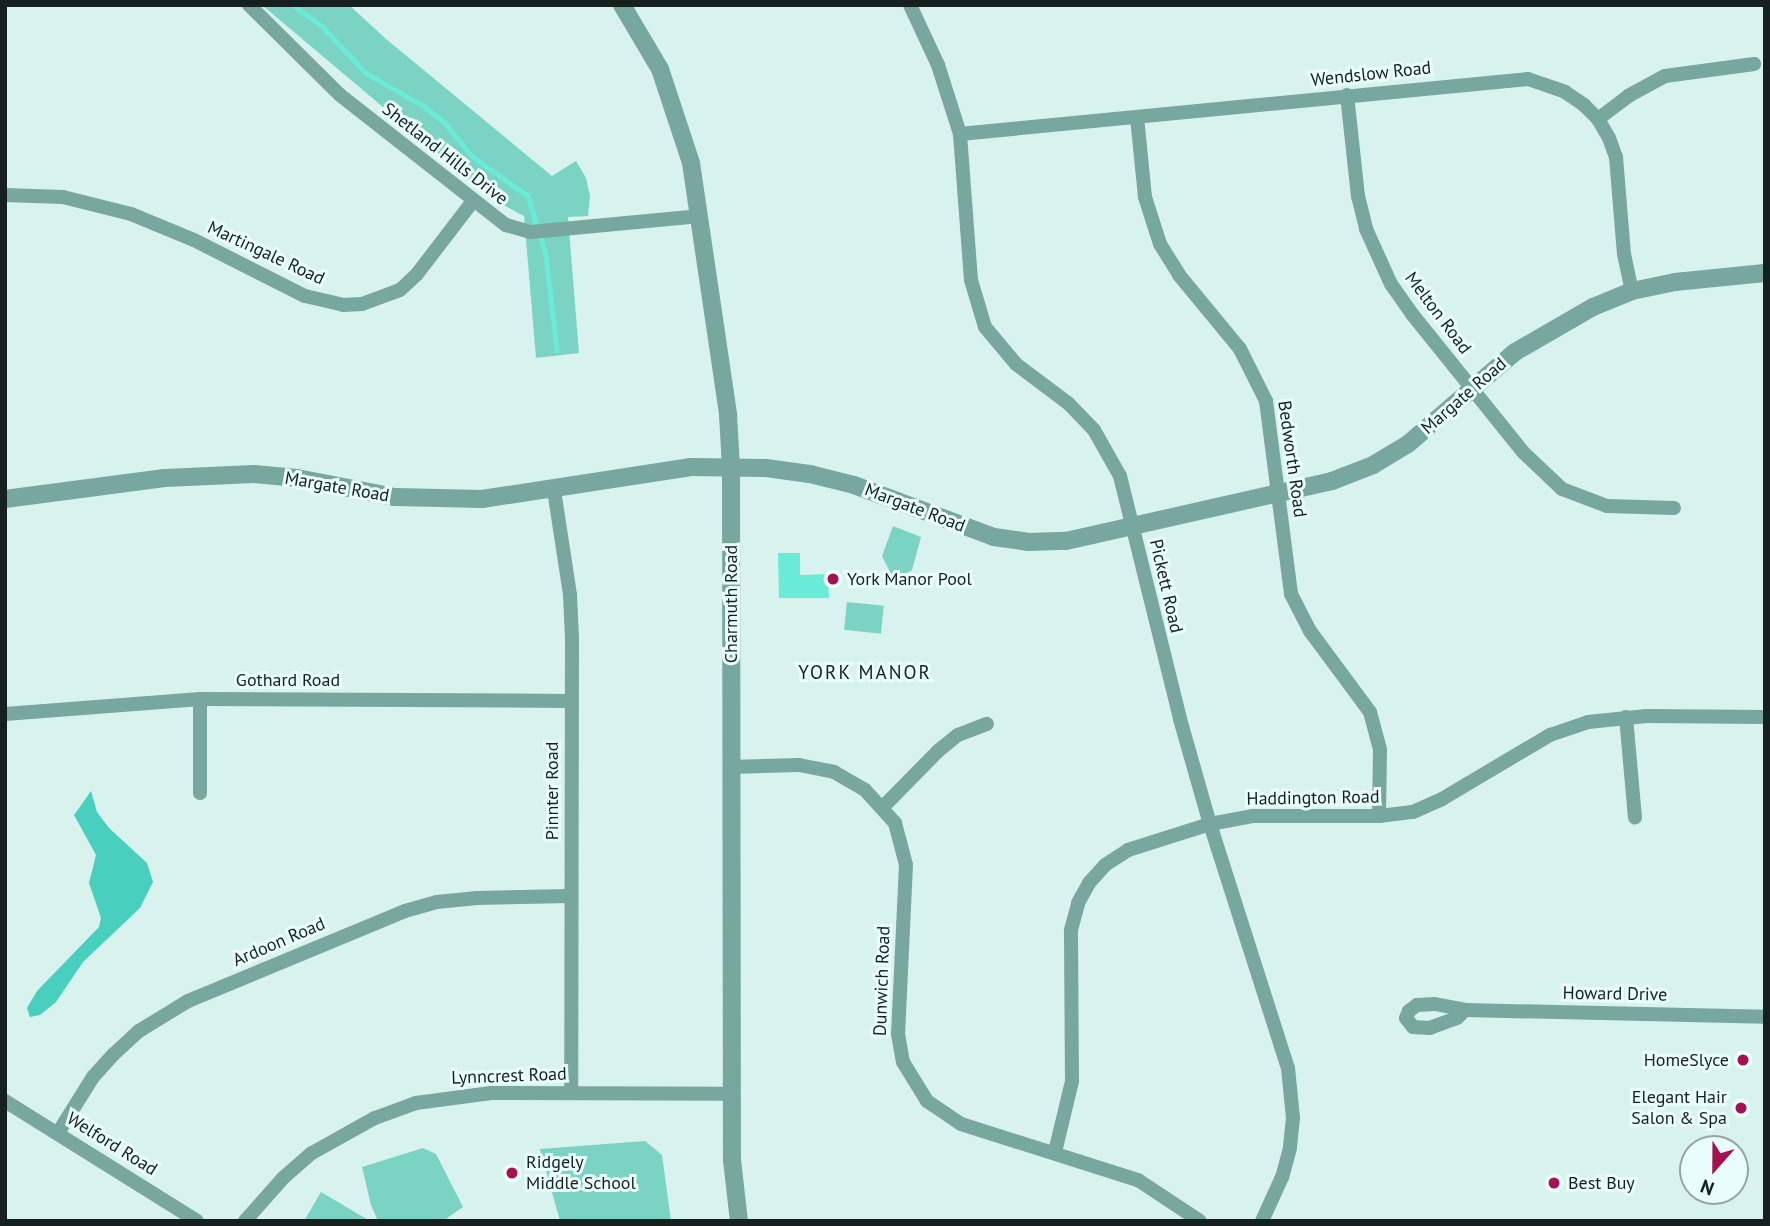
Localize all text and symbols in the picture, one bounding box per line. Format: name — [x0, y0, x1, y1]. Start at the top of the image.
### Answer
street label: Wendslow Road — [1310, 57, 1432, 91]
street label: Shetland Hills Drive — [378, 98, 512, 210]
street label: Martingale Road — [204, 216, 328, 290]
street label: Melton Road — [1400, 268, 1476, 358]
street label: Margate Road — [1417, 353, 1511, 439]
street label: Bedworth Road — [1273, 399, 1311, 519]
street label: Margate Road — [283, 467, 391, 507]
street label: Margate Road — [862, 479, 968, 537]
street label: Pickett Road — [1145, 537, 1187, 635]
street label: Charmuth Road — [720, 545, 742, 663]
place label: York Manor Pool — [847, 568, 972, 590]
marker: York Manor Pool — [825, 571, 841, 587]
district label: YORK MANOR — [799, 662, 931, 684]
street label: Gothard Road — [236, 669, 340, 691]
street label: Pinnter Road — [541, 742, 563, 840]
street label: Haddington Road — [1246, 786, 1380, 810]
street label: Ardoon Road — [229, 913, 329, 971]
street label: Dunwich Road — [869, 926, 895, 1036]
street label: Howard Drive — [1562, 982, 1668, 1006]
place label: HomeSlyce — [1644, 1049, 1729, 1071]
marker: HomeSlyce — [1735, 1052, 1751, 1068]
street label: Lynncrest Road — [451, 1063, 567, 1089]
place label: Elegant Hair Salon & Spa — [1631, 1087, 1727, 1130]
marker: Elegant Hair Salon & Spa — [1733, 1100, 1749, 1116]
street label: Welford Road — [63, 1108, 161, 1180]
north arrow — [1679, 1135, 1749, 1205]
place label: Ridgely Middle School — [526, 1152, 636, 1194]
marker: Ridgely Middle School — [504, 1165, 520, 1181]
place label: Best Buy — [1568, 1172, 1635, 1194]
text: N — [1697, 1174, 1717, 1201]
marker: Best Buy — [1546, 1175, 1562, 1191]

